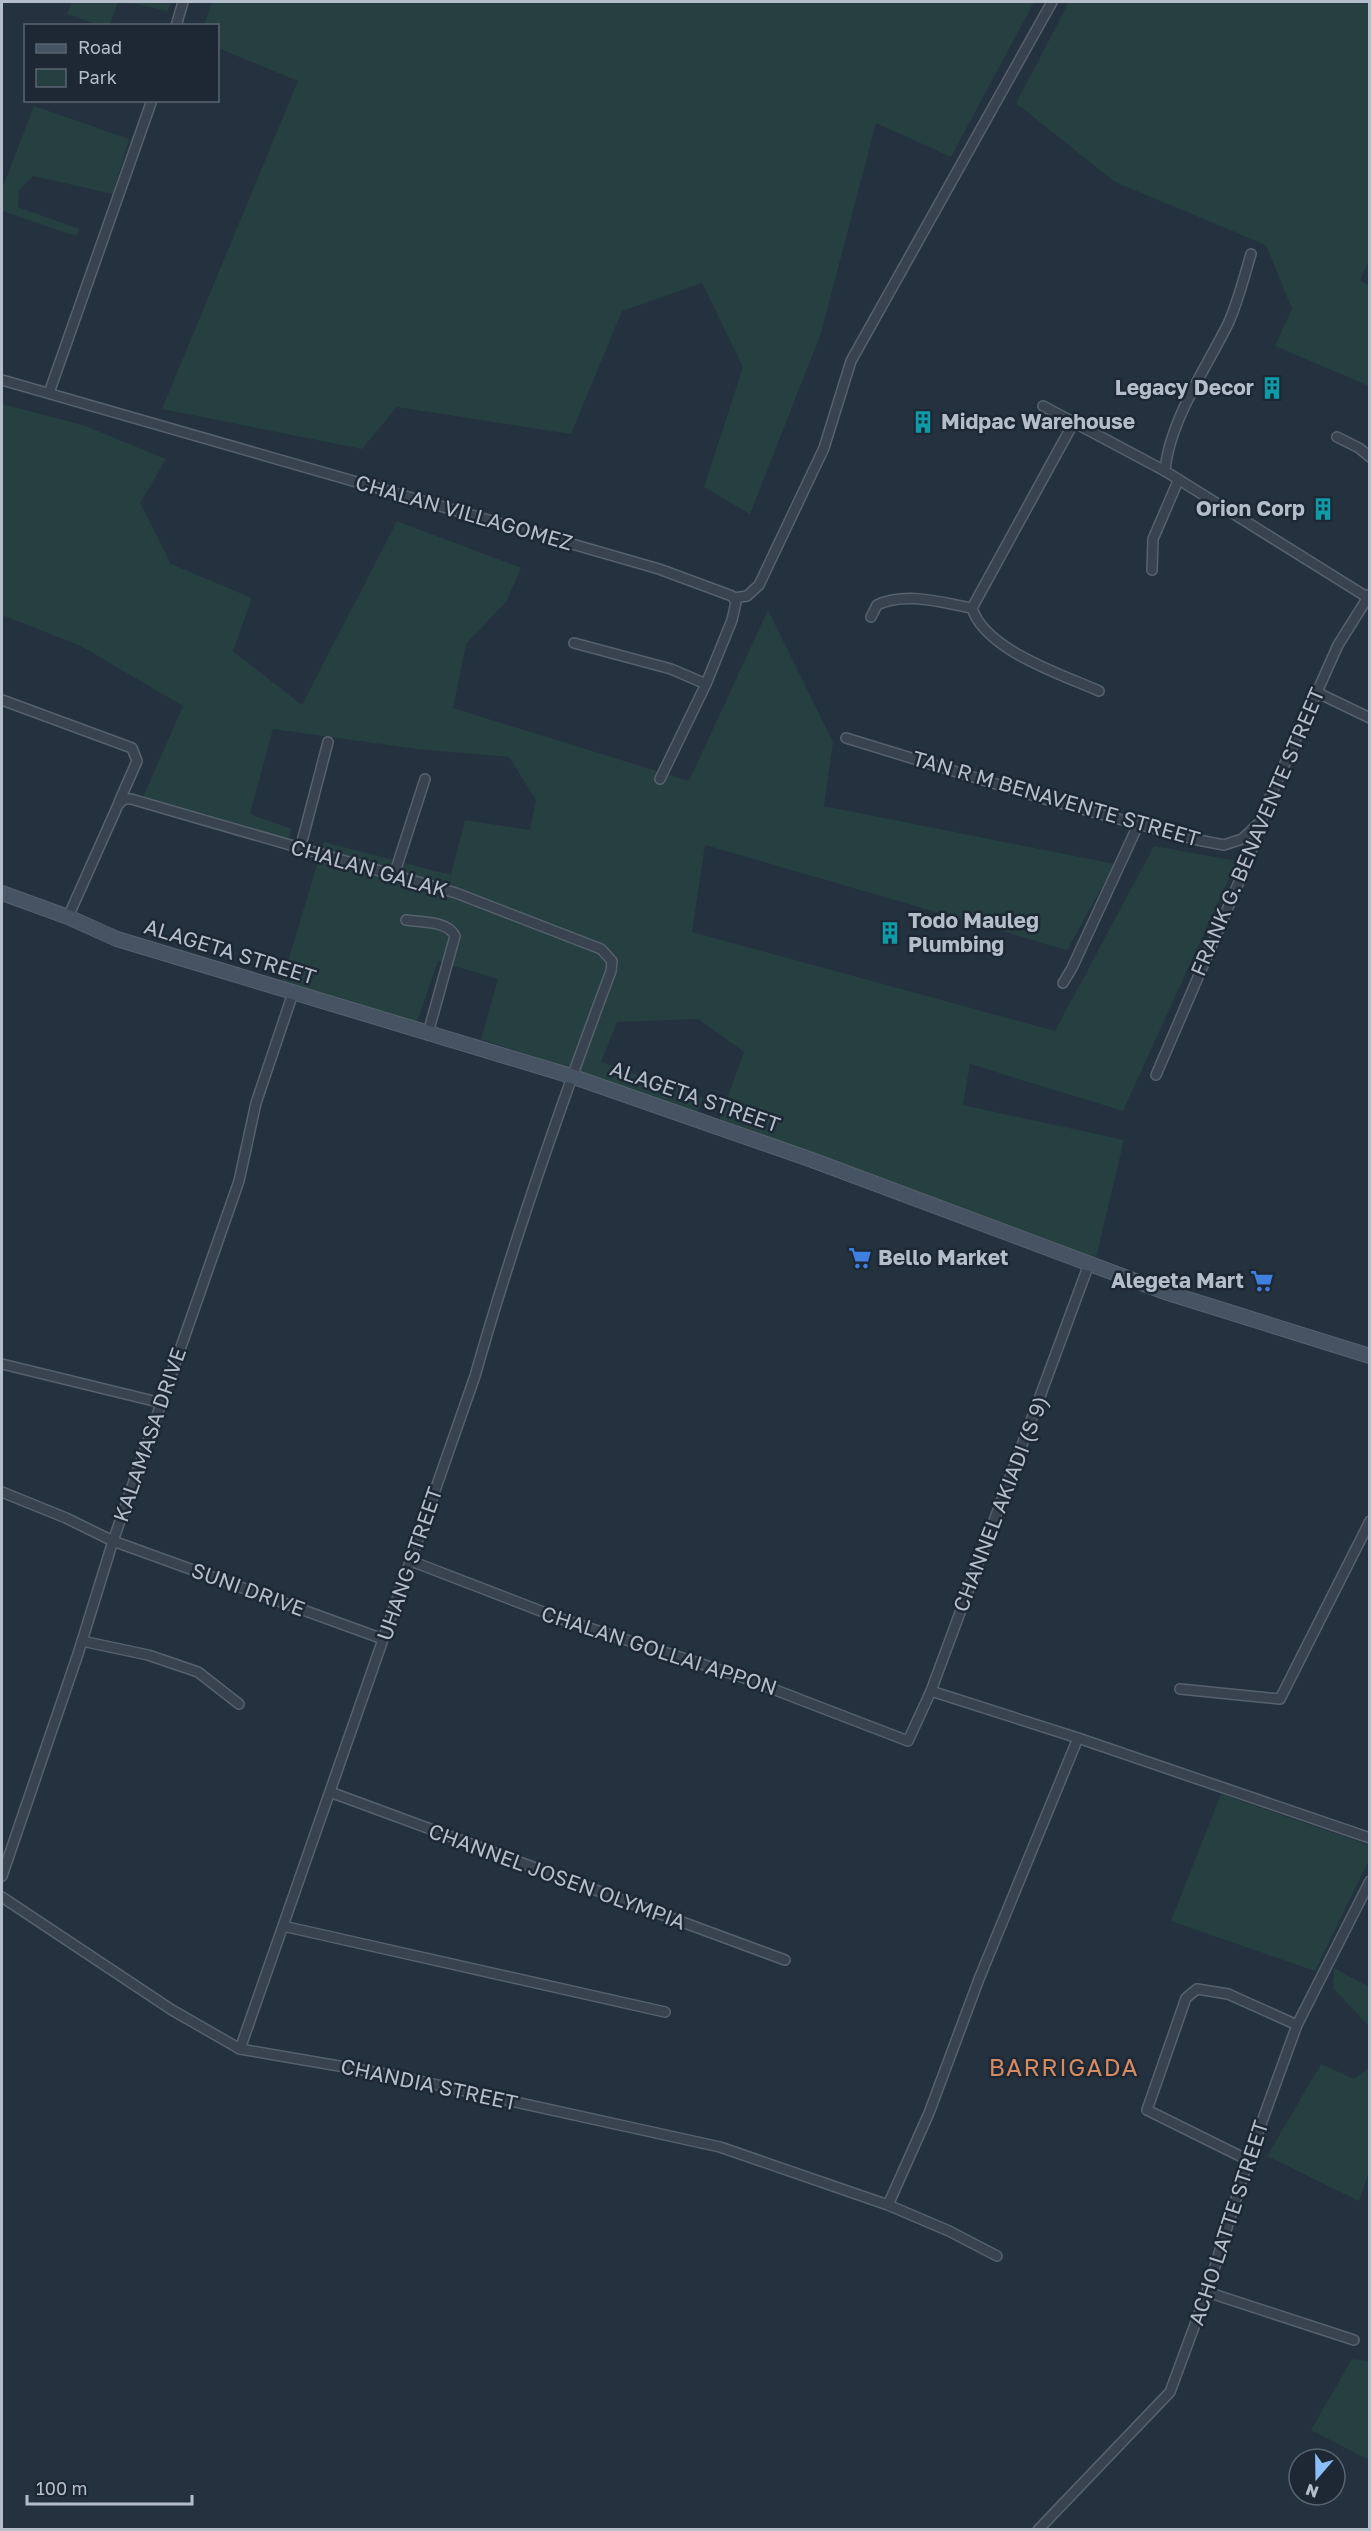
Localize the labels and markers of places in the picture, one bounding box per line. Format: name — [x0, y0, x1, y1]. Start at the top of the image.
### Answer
place label: Legacy Decor — [1115, 374, 1254, 400]
building icon: Legacy Decor — [1259, 375, 1285, 401]
place label: Midpac Warehouse — [941, 408, 1135, 434]
building icon: Midpac Warehouse — [910, 409, 936, 435]
place label: Orion Corp — [1196, 495, 1305, 521]
building icon: Orion Corp — [1310, 496, 1336, 522]
place label: Todo Mauleg Plumbing — [908, 907, 1039, 957]
building icon: Todo Mauleg Plumbing — [877, 920, 903, 946]
place label: Bello Market — [878, 1244, 1009, 1270]
supermarket icon: Bello Market — [847, 1245, 873, 1271]
place label: Alegeta Mart — [1111, 1267, 1244, 1293]
supermarket icon: Alegeta Mart — [1249, 1268, 1275, 1294]

